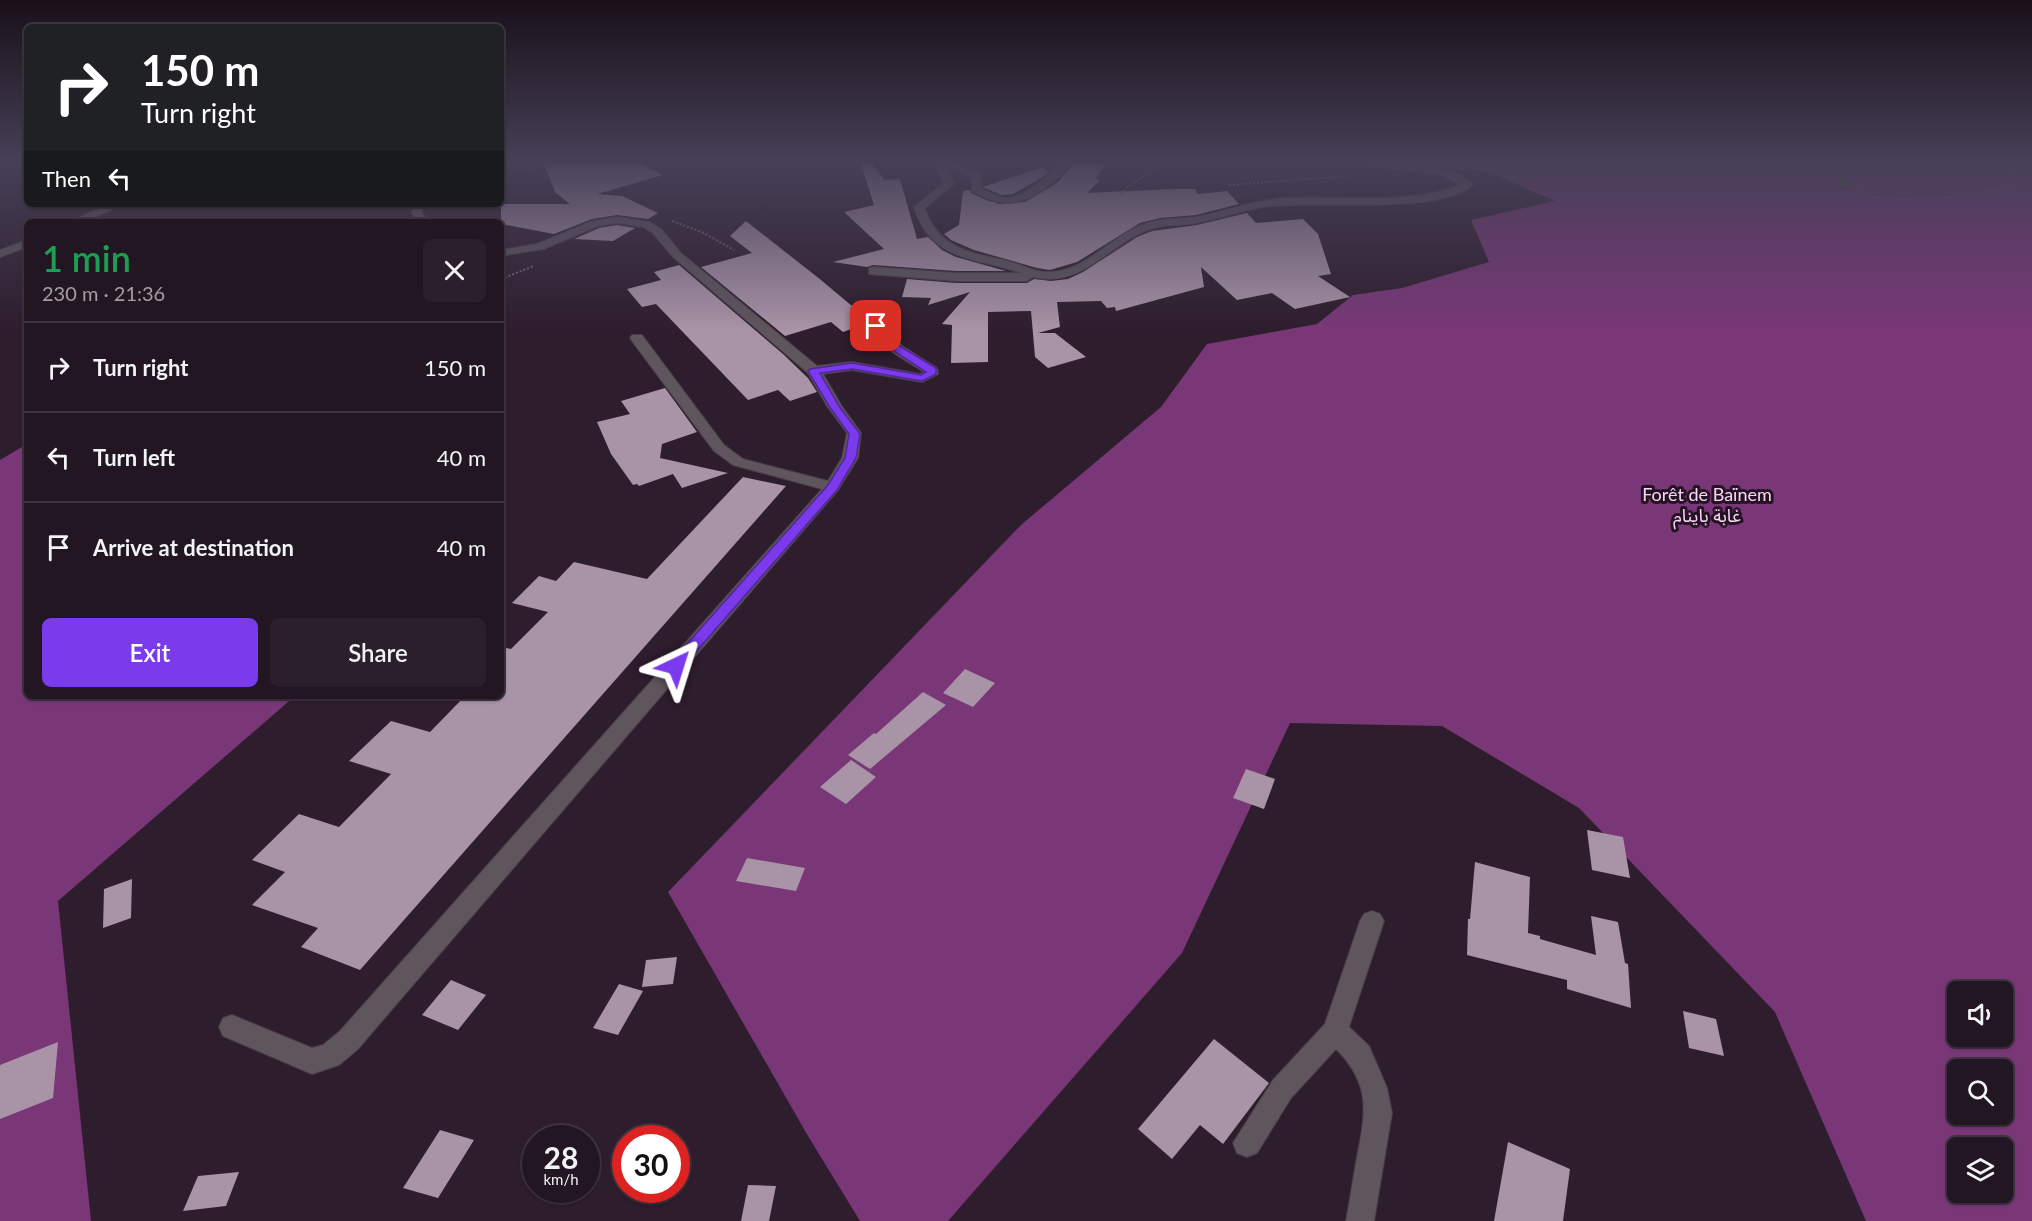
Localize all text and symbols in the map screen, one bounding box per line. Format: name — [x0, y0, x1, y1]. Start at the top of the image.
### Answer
text: 150 m — [141, 45, 259, 95]
icon: right — [42, 48, 120, 126]
text: Turn right — [141, 96, 256, 129]
icon: left — [103, 162, 136, 195]
text: Then — [42, 165, 91, 192]
text: 1 min — [42, 236, 131, 280]
button: close — [423, 239, 486, 302]
text: 230 m · 21:36 — [42, 281, 165, 305]
pin — [850, 300, 901, 351]
icon: arrive — [859, 309, 892, 342]
icon: right — [42, 351, 75, 384]
text: Turn right — [93, 354, 188, 381]
text: 150 m — [424, 354, 486, 381]
icon: left — [42, 441, 75, 474]
text: Turn left — [93, 444, 175, 471]
text: 40 m — [437, 444, 486, 471]
park label: Forêt de Baïnem غابة باينام — [1642, 483, 1772, 530]
icon: arrive — [42, 531, 75, 564]
text: Arrive at destination — [93, 534, 294, 561]
text: 40 m — [437, 534, 486, 561]
button: Exit — [42, 618, 258, 687]
button: Share — [270, 618, 486, 687]
position arrow — [644, 634, 708, 698]
map controls — [1947, 981, 2013, 1203]
button: sound — [1947, 981, 2013, 1047]
button: search — [1947, 1059, 2013, 1125]
speed limit sign: 30 — [612, 1125, 690, 1203]
button: layers — [1947, 1137, 2013, 1203]
text: 28 — [544, 1139, 578, 1175]
text: km/h — [543, 1170, 579, 1188]

